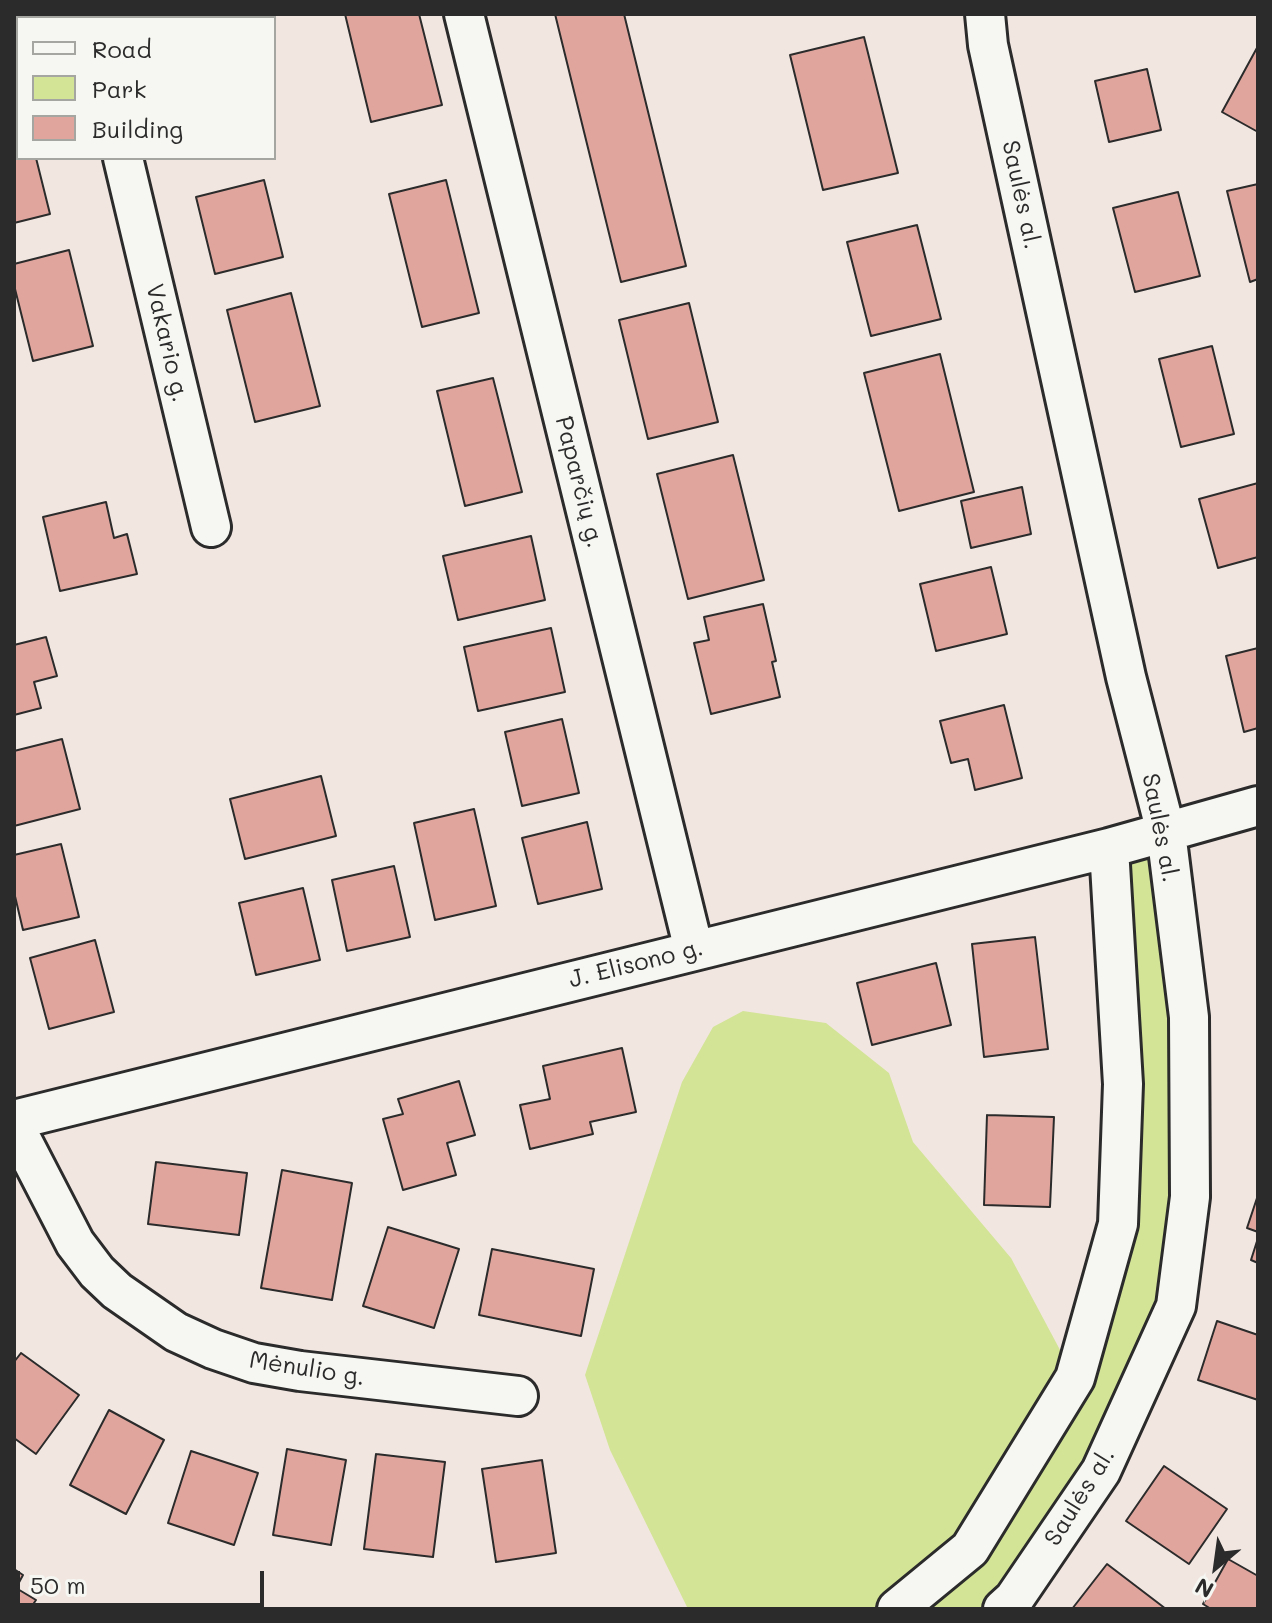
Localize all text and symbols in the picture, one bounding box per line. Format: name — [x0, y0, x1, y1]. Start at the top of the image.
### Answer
legend — [16, 16, 276, 160]
text: Road — [92, 33, 152, 64]
text: Park — [92, 73, 146, 104]
text: Building — [92, 113, 183, 144]
street label: Saulės al. — [995, 138, 1047, 252]
street label: Vakario g. — [139, 281, 195, 405]
street label: Paparčių g. — [549, 413, 609, 551]
street label: Saulės al. — [1135, 771, 1185, 885]
street label: J. Elisono g. — [566, 933, 706, 995]
street label: Mėnulio g. — [247, 1346, 367, 1392]
street label: Saulės al. — [1039, 1443, 1121, 1551]
north arrow — [1176, 1527, 1256, 1607]
scale bar — [20, 1555, 268, 1605]
text: 50 m — [30, 1569, 86, 1600]
text: N — [1190, 1572, 1218, 1605]

